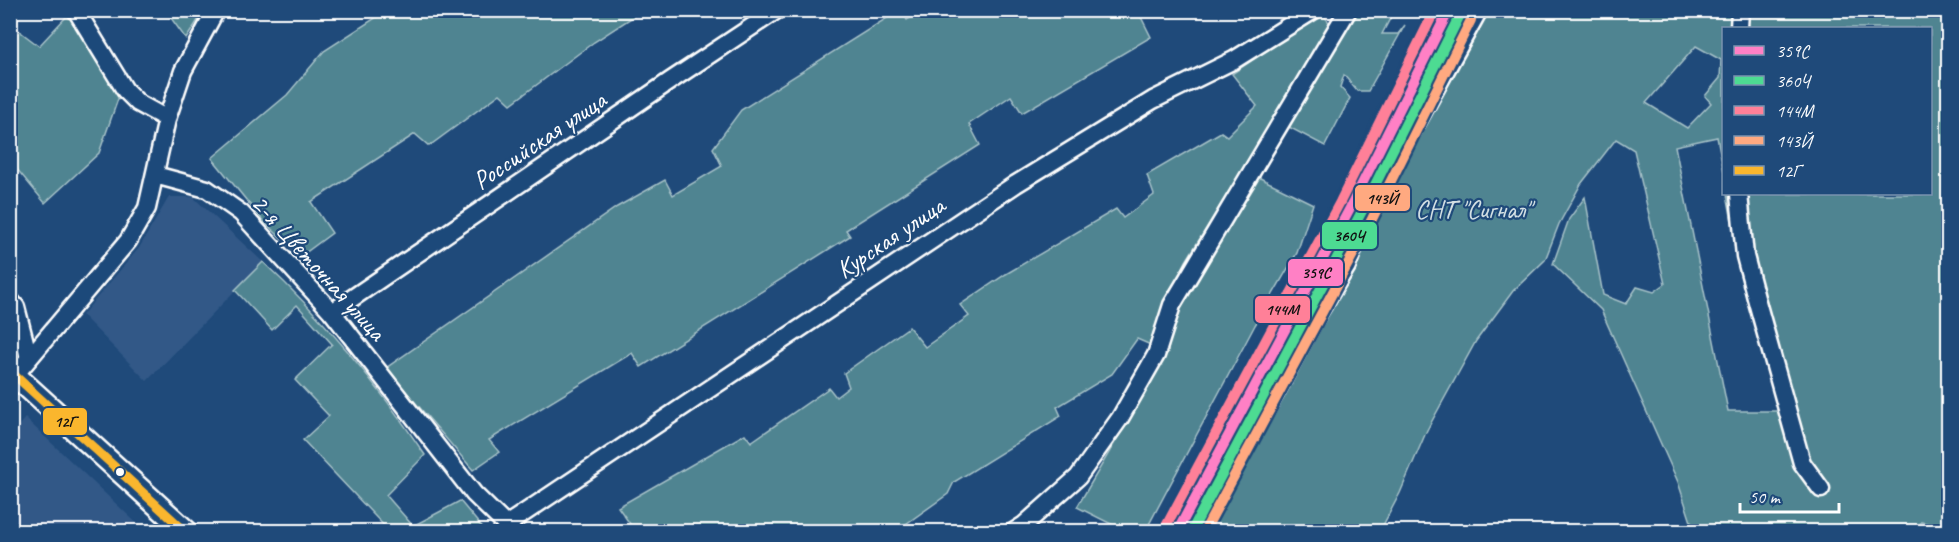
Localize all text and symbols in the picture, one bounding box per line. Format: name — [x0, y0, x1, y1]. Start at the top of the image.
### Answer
legend — [1722, 27, 1932, 195]
text: 359С — [1776, 40, 1811, 62]
text: 360Ч — [1776, 70, 1812, 92]
street label: Российская улица — [466, 83, 614, 197]
text: 144М — [1776, 100, 1815, 122]
text: 143Й — [1776, 130, 1814, 152]
text: 12Г — [1776, 160, 1804, 182]
line badge: 143Й — [1354, 184, 1411, 212]
street label: 2-я Цветочная улица — [244, 187, 394, 349]
street label: Курская улица — [830, 188, 953, 286]
text: 143Й — [1366, 189, 1401, 209]
park label: СНТ "Сигнал" — [1415, 193, 1536, 226]
line badge: 360Ч — [1321, 221, 1378, 250]
text: 360Ч — [1334, 226, 1367, 246]
line badge: 359С — [1287, 258, 1344, 287]
text: 359С — [1301, 263, 1333, 283]
line badge: 144М — [1254, 295, 1311, 324]
text: 144М — [1265, 300, 1301, 320]
line badge: 12Г — [42, 407, 88, 436]
text: 12Г — [54, 412, 79, 432]
unlabelled marker — [114, 466, 126, 478]
scale bar — [1740, 476, 1839, 514]
text: 50 m — [1749, 486, 1782, 508]

